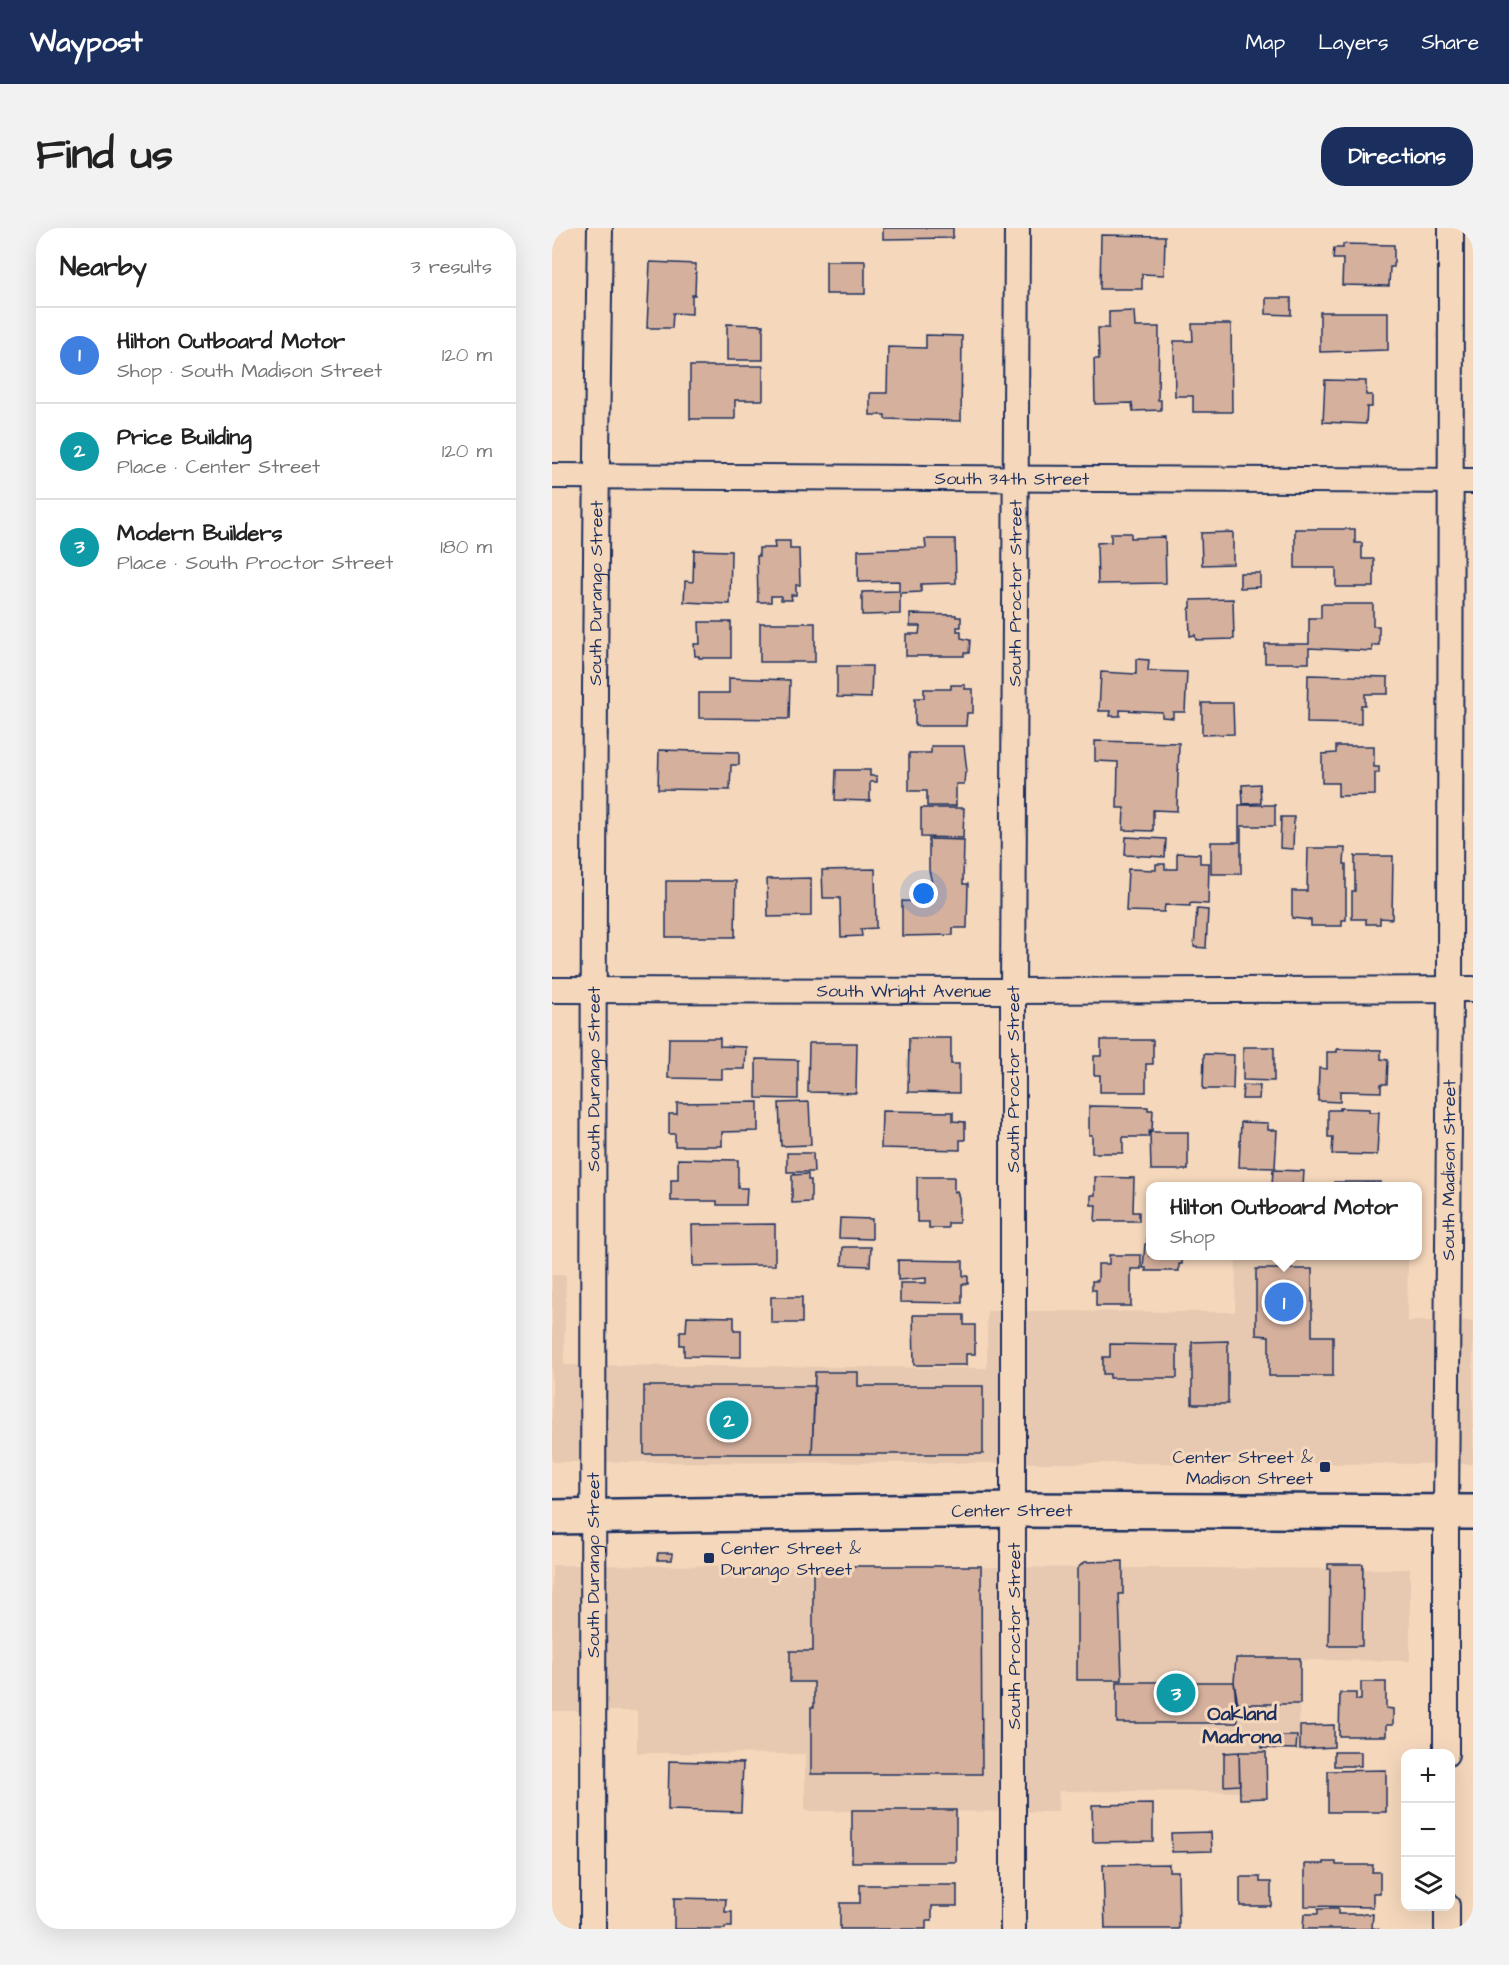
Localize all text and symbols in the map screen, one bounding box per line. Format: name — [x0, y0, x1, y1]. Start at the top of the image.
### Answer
text: Waypost — [30, 23, 143, 62]
text: Map — [1245, 28, 1285, 57]
text: Layers — [1318, 28, 1388, 57]
text: Share — [1421, 28, 1479, 57]
text: Find us — [36, 127, 173, 185]
button: Directions — [1321, 127, 1473, 186]
text: Nearby — [60, 249, 147, 285]
text: 3 results — [410, 253, 492, 281]
text: Hilton Outboard Motor — [117, 326, 345, 357]
text: 1 — [78, 341, 81, 369]
text: 120 m — [442, 341, 492, 369]
text: Shop · South Madison Street — [117, 357, 382, 385]
text: Price Building — [117, 422, 252, 453]
text: 2 — [74, 437, 85, 465]
text: 120 m — [442, 437, 492, 465]
text: Place · Center Street — [117, 453, 320, 481]
street label: South 34th Street — [935, 466, 1090, 491]
street label: South Durango Street — [583, 499, 609, 686]
street label: South Proctor Street — [1002, 499, 1028, 687]
text: Modern Builders — [117, 518, 283, 549]
text: 3 — [74, 533, 85, 561]
text: 180 m — [440, 533, 492, 561]
text: Place · South Proctor Street — [117, 549, 393, 577]
your location — [909, 879, 938, 908]
street label: South Wright Avenue — [816, 978, 992, 1004]
street label: South Proctor Street — [1000, 985, 1026, 1173]
street label: South Durango Street — [581, 986, 607, 1172]
street label: South Madison Street — [1435, 1079, 1462, 1261]
popup — [1146, 1182, 1422, 1260]
text: Hilton Outboard Motor — [1170, 1192, 1398, 1223]
text: Shop — [1170, 1223, 1215, 1251]
pin: 1 — [1264, 1280, 1304, 1324]
pin: 2 — [710, 1398, 748, 1442]
place label: Center Street & Madison Street — [1173, 1445, 1314, 1491]
marker: Center Street & Madison Street — [1318, 1460, 1332, 1474]
street label: South Durango Street — [581, 1472, 607, 1658]
street label: Center Street — [951, 1497, 1073, 1523]
place label: Center Street & Durango Street — [721, 1536, 861, 1583]
street label: South Proctor Street — [1002, 1542, 1027, 1730]
marker: Center Street & Durango Street — [702, 1551, 716, 1565]
pin: 3 — [1156, 1670, 1196, 1716]
district label: Oakland Madrona — [1202, 1700, 1283, 1751]
map controls — [1401, 1749, 1455, 1911]
button: + — [1401, 1749, 1455, 1803]
button: − — [1401, 1803, 1455, 1857]
button: layers — [1401, 1857, 1455, 1911]

